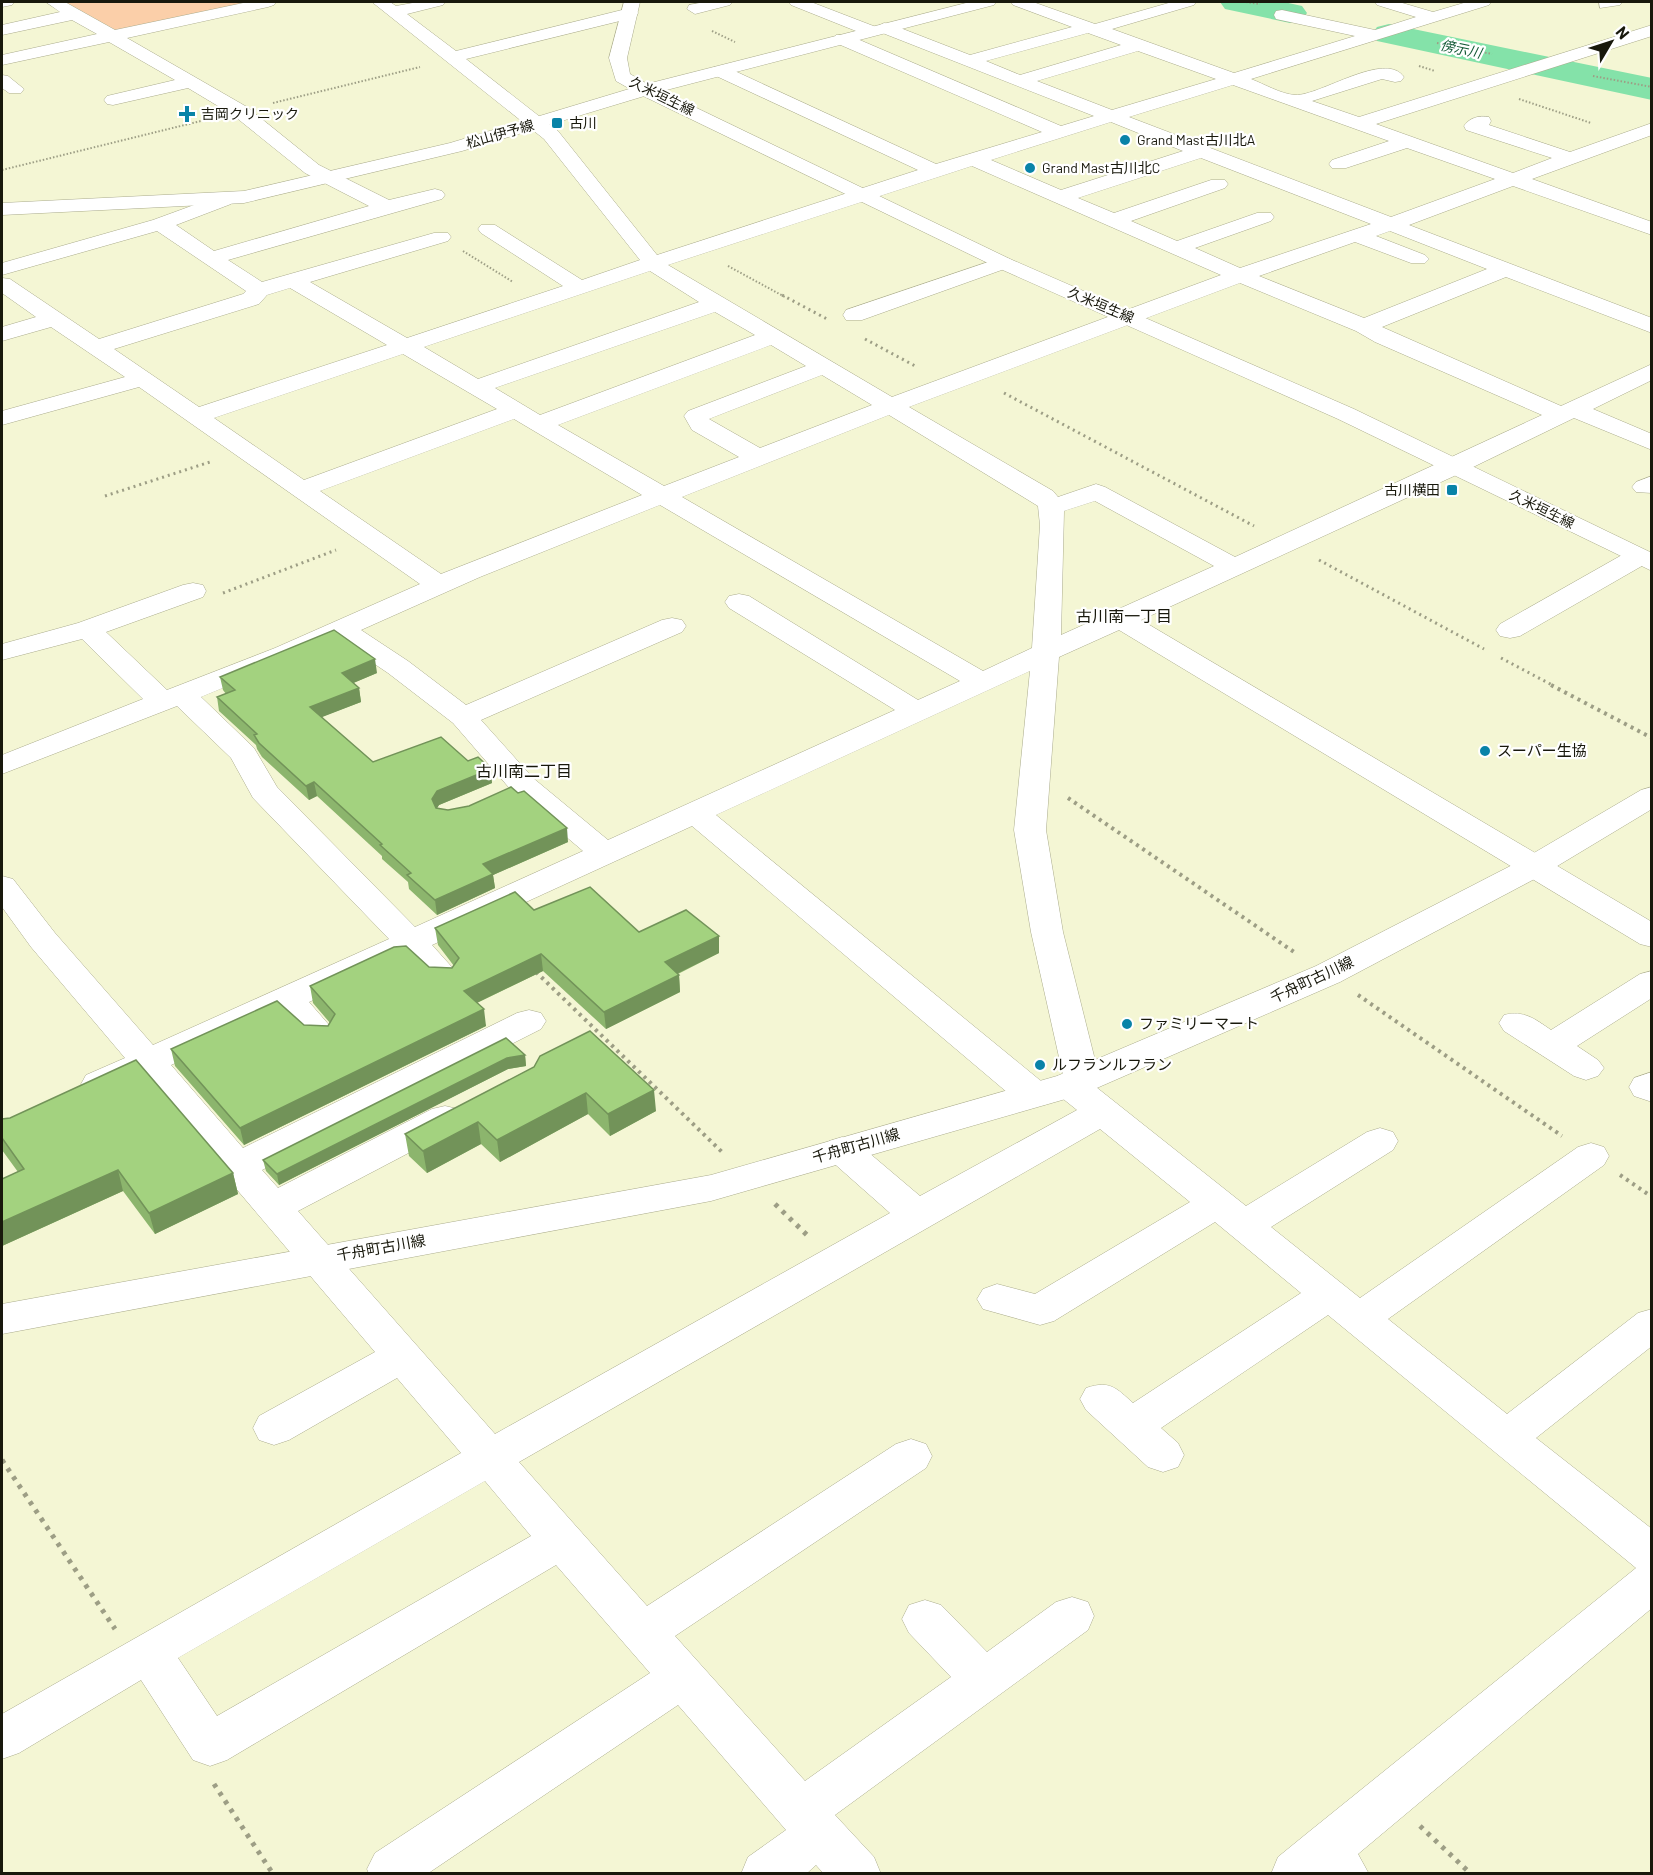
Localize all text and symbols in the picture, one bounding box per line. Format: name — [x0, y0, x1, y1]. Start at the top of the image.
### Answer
north arrow — [1581, 12, 1641, 72]
text: N — [1612, 22, 1634, 42]
water label: 傍示川 — [1439, 36, 1485, 62]
street label: 久米垣生線 — [627, 73, 697, 119]
marker: 吉岡クリニック — [178, 105, 196, 123]
place label: 吉岡クリニック — [201, 105, 299, 122]
place label: 古川 — [569, 114, 597, 131]
street label: 松山伊予線 — [464, 116, 536, 151]
marker: 古川 — [550, 116, 564, 130]
place label: Grand Mast古川北A — [1137, 131, 1256, 148]
marker: Grand Mast古川北A — [1118, 133, 1132, 147]
place label: Grand Mast古川北C — [1042, 159, 1160, 176]
marker: Grand Mast古川北C — [1023, 161, 1037, 175]
street label: 久米垣生線 — [1066, 283, 1137, 326]
place label: 古川横田 — [1384, 481, 1440, 498]
marker: 古川横田 — [1445, 483, 1459, 497]
street label: 久米垣生線 — [1507, 486, 1577, 532]
district label: 古川南一丁目 — [1076, 606, 1172, 625]
place label: スーパー生協 — [1497, 741, 1587, 759]
marker: スーパー生協 — [1478, 744, 1492, 758]
district label: 古川南二丁目 — [476, 761, 572, 780]
street label: 千舟町古川線 — [1267, 952, 1356, 1006]
place label: ファミリーマート — [1139, 1014, 1259, 1032]
marker: ファミリーマート — [1120, 1017, 1134, 1031]
place label: ルフランルフラン — [1052, 1055, 1172, 1073]
marker: ルフランルフラン — [1033, 1058, 1047, 1072]
street label: 千舟町古川線 — [810, 1124, 901, 1166]
street label: 千舟町古川線 — [335, 1230, 427, 1264]

